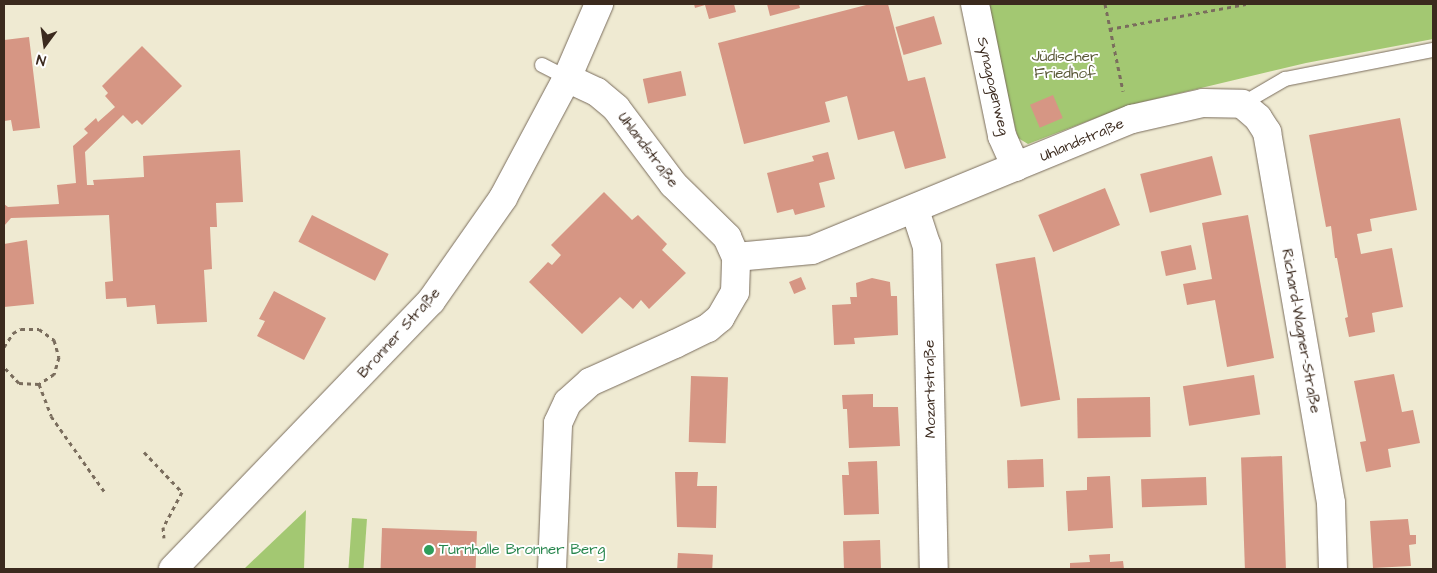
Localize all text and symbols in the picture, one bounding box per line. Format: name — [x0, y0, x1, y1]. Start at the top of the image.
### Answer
north arrow — [20, 20, 70, 70]
street label: Synagogenweg — [973, 35, 1013, 137]
park label: Jüdischer Friedhof — [1032, 47, 1098, 82]
text: N — [35, 49, 48, 70]
street label: Uhlandstraße — [614, 109, 682, 191]
street label: Uhlandstraße — [1037, 114, 1127, 166]
street label: Richard-Wagner-Straße — [1278, 247, 1324, 415]
street label: Bronner Straße — [354, 284, 444, 382]
street label: Mozartstraße — [920, 340, 940, 438]
place label: Turnhalle Bronner Berg — [439, 541, 605, 559]
marker: Turnhalle Bronner Berg — [423, 544, 435, 556]

